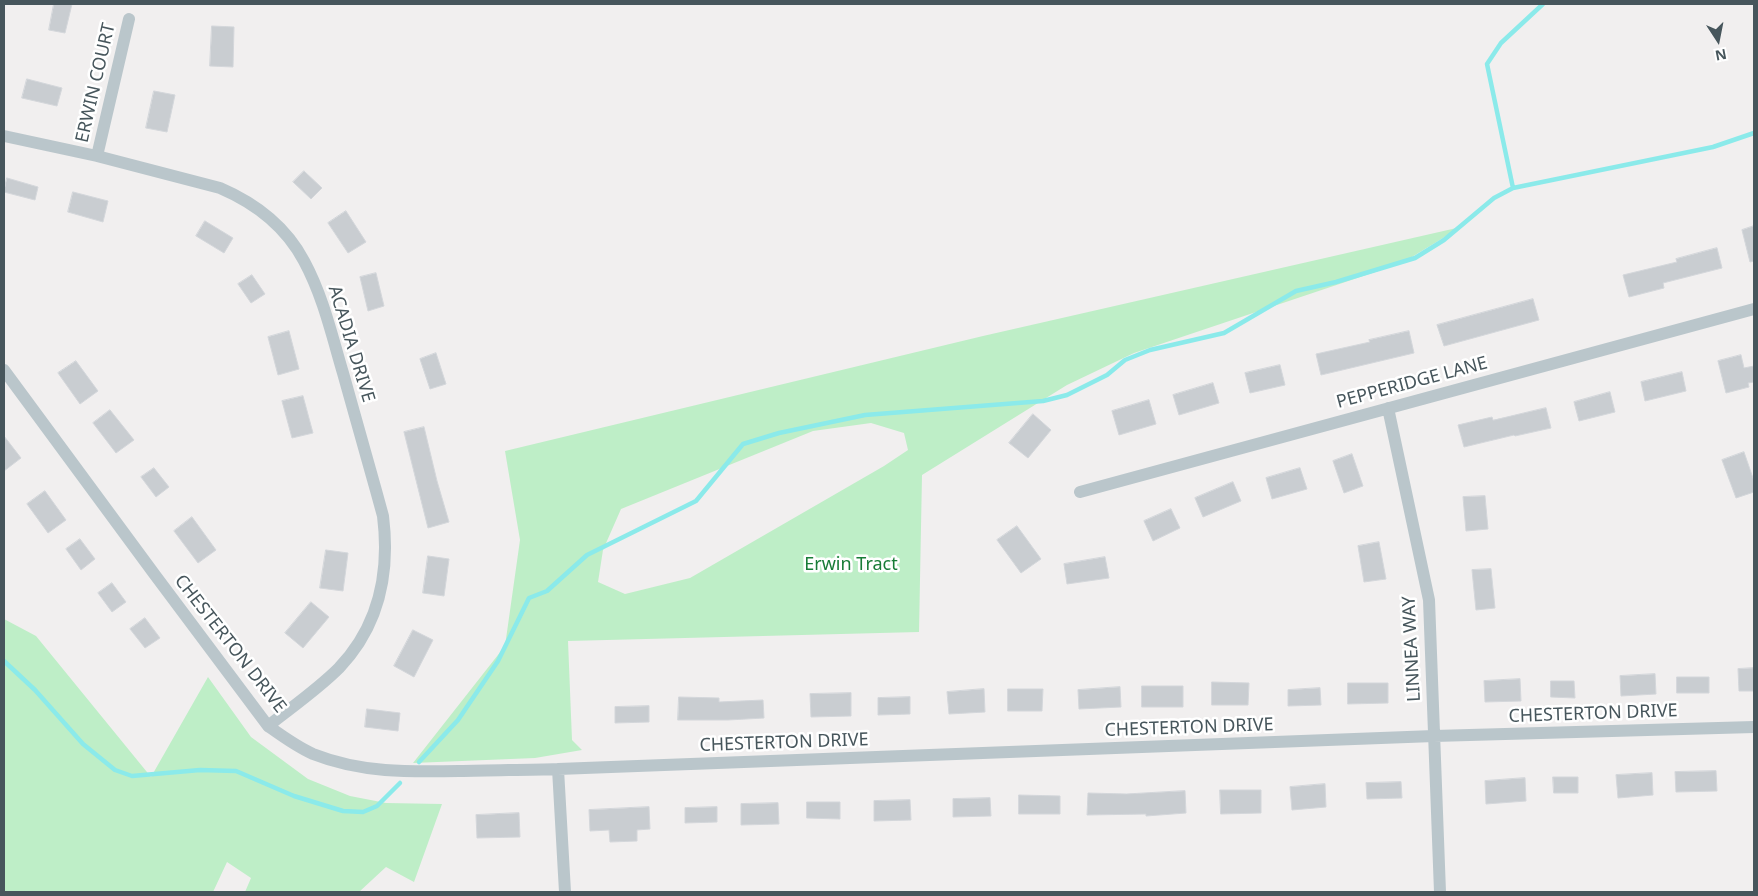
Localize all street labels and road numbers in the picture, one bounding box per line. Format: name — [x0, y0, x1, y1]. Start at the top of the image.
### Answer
street label: ERWIN COURT — [72, 21, 120, 145]
street label: ACADIA DRIVE — [323, 283, 379, 405]
street label: PEPPERIDGE LANE — [1334, 352, 1490, 414]
street label: CHESTERTON DRIVE — [169, 571, 291, 717]
street label: LINNEA WAY — [1398, 596, 1426, 702]
street label: CHESTERTON DRIVE — [1508, 700, 1678, 728]
street label: CHESTERTON DRIVE — [1104, 714, 1274, 742]
street label: CHESTERTON DRIVE — [699, 729, 869, 757]

